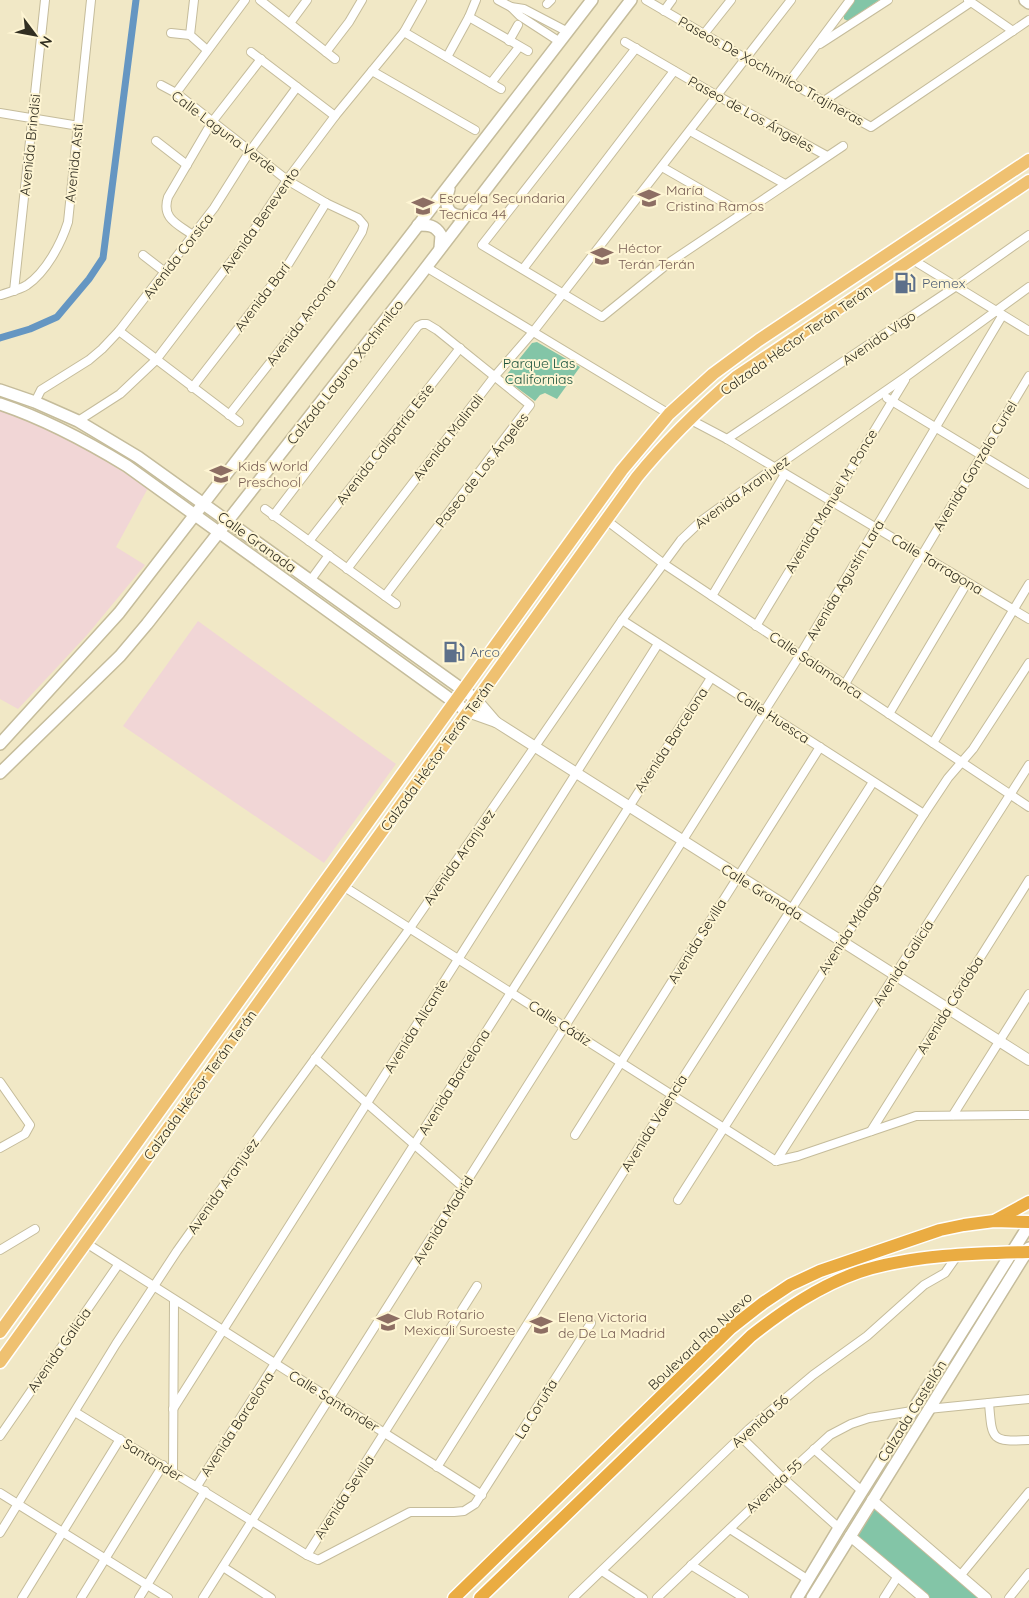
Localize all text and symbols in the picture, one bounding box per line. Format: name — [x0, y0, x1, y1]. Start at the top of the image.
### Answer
north arrow — [10, 10, 60, 60]
street label: Paseos De Xochimilco Trajineras — [675, 12, 867, 130]
text: N — [36, 33, 56, 51]
street label: Paseo de Los Ángeles — [685, 72, 817, 156]
street label: Calle Laguna Verde — [168, 87, 280, 177]
street label: Avenida Brindisi — [16, 93, 44, 197]
street label: Avenida Asti — [61, 123, 87, 203]
street label: Avenida Benevento — [217, 164, 303, 276]
place label: María Cristina Ramos — [666, 181, 764, 215]
school or university icon: María Cristina Ramos — [636, 185, 662, 211]
place label: Escuela Secundaria Tecnica 44 — [439, 189, 565, 223]
school or university icon: Escuela Secundaria Tecnica 44 — [410, 193, 436, 219]
street label: Avenida Corsica — [139, 209, 217, 303]
place label: Héctor Terán Terán — [618, 239, 695, 273]
school or university icon: Héctor Terán Terán — [589, 243, 615, 269]
street label: Avenida Barí — [230, 259, 294, 335]
fuel station icon: Pemex — [892, 270, 918, 296]
place label: Pemex — [922, 274, 966, 292]
street label: Avenida Ancona — [262, 275, 340, 369]
street label: Calzada Héctor Terán Terán — [717, 281, 875, 399]
street label: Calzada Laguna Xochimilco — [283, 296, 407, 448]
street label: Avenida Vigo — [839, 307, 919, 369]
park label: Parque Las Californias — [503, 354, 575, 388]
street label: Avenida Calipatria Este — [332, 380, 438, 508]
street label: Avenida Malinali — [409, 390, 487, 484]
street label: Avenida Gonzalo Curiel — [929, 397, 1021, 535]
street label: Paseo de Los Ángeles — [431, 409, 533, 531]
street label: Avenida Manuel M. Ponce — [781, 426, 881, 576]
street label: Avenida Aranjuez — [691, 451, 793, 532]
place label: Kids World Preschool — [238, 457, 308, 491]
school or university icon: Kids World Preschool — [208, 461, 234, 487]
street label: Calle Granada — [214, 507, 300, 577]
street label: Avenida Agustín Lara — [802, 517, 888, 643]
street label: Calle Tarragona — [888, 530, 986, 598]
street label: Calle Salamanca — [766, 627, 866, 703]
fuel station icon: Arco — [441, 639, 467, 665]
place label: Arco — [470, 643, 500, 661]
street label: Calzada Héctor Terán Terán — [376, 677, 498, 835]
street label: Avenida Barcelona — [630, 684, 712, 796]
street label: Calle Huesca — [733, 687, 813, 747]
street label: Avenida Aranjuez — [419, 805, 499, 908]
street label: Calle Granada — [718, 860, 806, 924]
street label: Avenida Málaga — [814, 880, 886, 978]
street label: Avenida Sevilla — [664, 895, 730, 987]
street label: Avenida Galicia — [868, 917, 938, 1009]
street label: Avenida Córdoba — [913, 953, 987, 1057]
street label: Avenida Alicante — [380, 976, 452, 1076]
street label: Calle Cádiz — [525, 996, 595, 1050]
street label: Calzada Héctor Terán Terán — [139, 1006, 261, 1164]
street label: Avenida Barcelona — [414, 1026, 494, 1138]
street label: Avenida Valencia — [617, 1071, 691, 1175]
street label: Avenida Aranjuez — [183, 1134, 263, 1237]
street label: Avenida Madrid — [409, 1172, 477, 1268]
street label: Boulevard Río Nuevo — [644, 1288, 756, 1394]
street label: Avenida Galicia — [23, 1304, 95, 1396]
place label: Club Rotario Mexicali Suroeste — [404, 1305, 515, 1339]
place label: Elena Victoria de De La Madrid — [558, 1308, 665, 1342]
school or university icon: Club Rotario Mexicali Suroeste — [375, 1309, 401, 1335]
school or university icon: Elena Victoria de De La Madrid — [528, 1312, 554, 1338]
street label: Calzada Castellón — [873, 1357, 951, 1465]
street label: Calle Santander — [285, 1366, 383, 1436]
street label: Avenida Barcelona — [196, 1368, 278, 1480]
street label: La Coruña — [511, 1376, 561, 1442]
street label: Avenida 56 — [728, 1390, 793, 1451]
street label: Santander — [120, 1434, 187, 1486]
street label: Avenida Sevilla — [310, 1451, 378, 1543]
street label: Avenida 55 — [742, 1455, 806, 1517]

